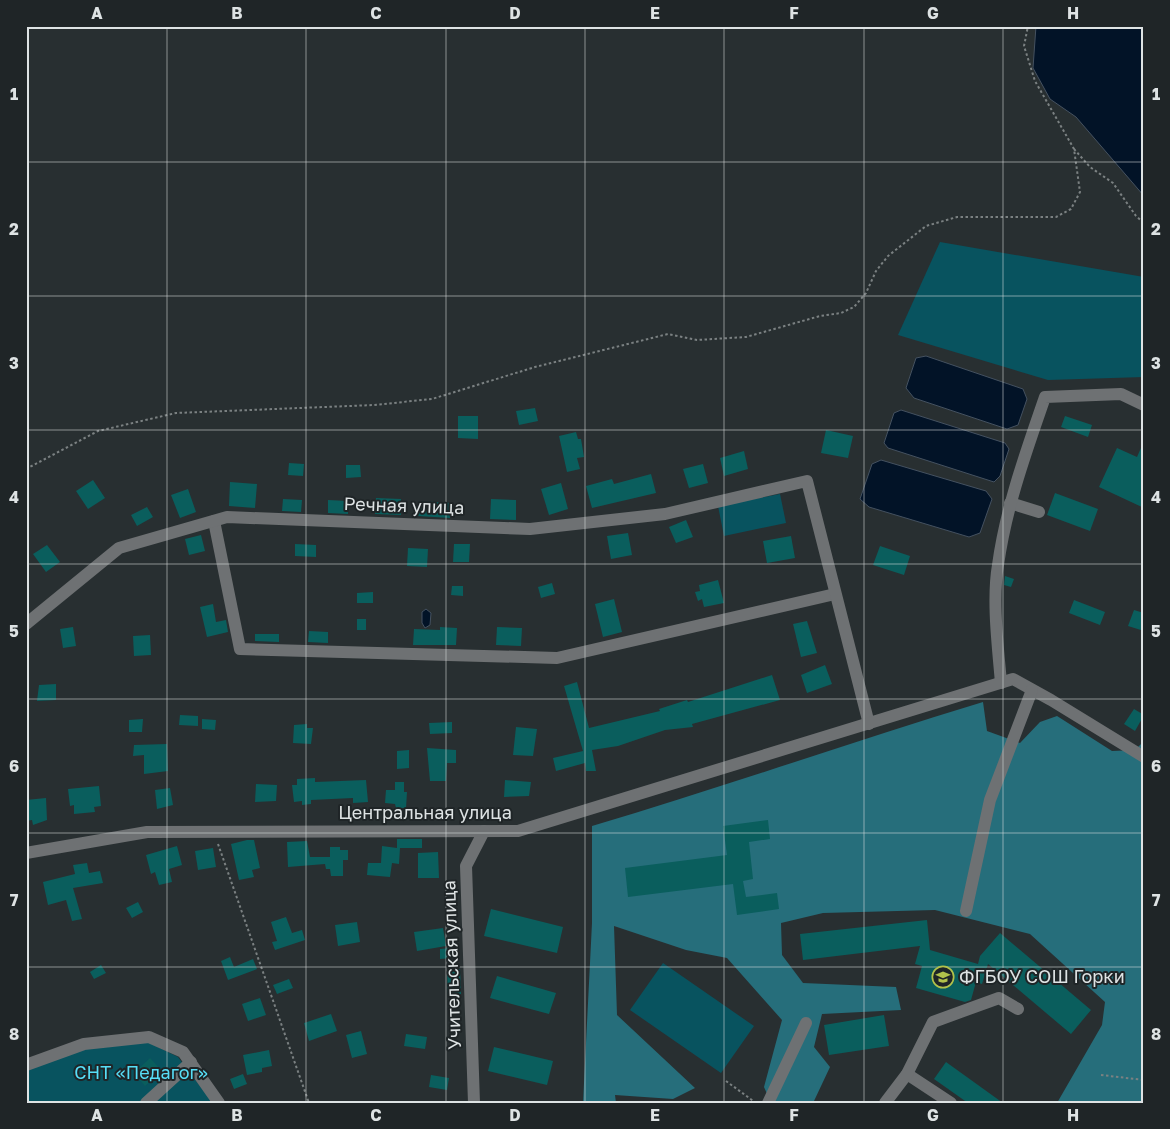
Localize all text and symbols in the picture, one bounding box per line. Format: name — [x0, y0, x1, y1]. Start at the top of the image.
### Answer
text: A — [91, 3, 103, 23]
text: B — [231, 3, 243, 23]
text: C — [370, 3, 382, 23]
text: D — [509, 3, 521, 23]
text: E — [650, 3, 660, 23]
text: F — [789, 3, 799, 23]
text: G — [927, 3, 939, 23]
text: H — [1067, 3, 1079, 23]
text: 1 — [10, 84, 18, 104]
text: 1 — [1152, 84, 1160, 104]
text: 2 — [9, 219, 19, 239]
text: 2 — [1151, 219, 1161, 239]
text: 3 — [9, 353, 19, 373]
text: 3 — [1151, 353, 1161, 373]
text: 4 — [9, 487, 19, 507]
text: 4 — [1151, 487, 1161, 507]
street label: Речная улица — [343, 492, 465, 518]
text: 5 — [9, 621, 19, 641]
text: 5 — [1151, 621, 1161, 641]
text: 6 — [9, 756, 19, 776]
text: 6 — [1151, 756, 1161, 776]
street label: Центральная улица — [338, 801, 512, 823]
street label: Учительская улица — [437, 880, 465, 1050]
text: 7 — [10, 890, 19, 910]
text: 7 — [1152, 890, 1161, 910]
school or university icon: ФГБОУ СОШ Горки — [931, 965, 955, 989]
place label: ФГБОУ СОШ Горки — [959, 965, 1125, 987]
text: 8 — [9, 1024, 19, 1044]
text: 8 — [1151, 1024, 1161, 1044]
park label: СНТ «Педагог» — [74, 1061, 208, 1083]
text: A — [91, 1105, 103, 1125]
text: B — [231, 1105, 243, 1125]
text: C — [370, 1105, 382, 1125]
text: D — [509, 1105, 521, 1125]
text: E — [650, 1105, 660, 1125]
text: F — [789, 1105, 799, 1125]
text: G — [927, 1105, 939, 1125]
text: H — [1067, 1105, 1079, 1125]

